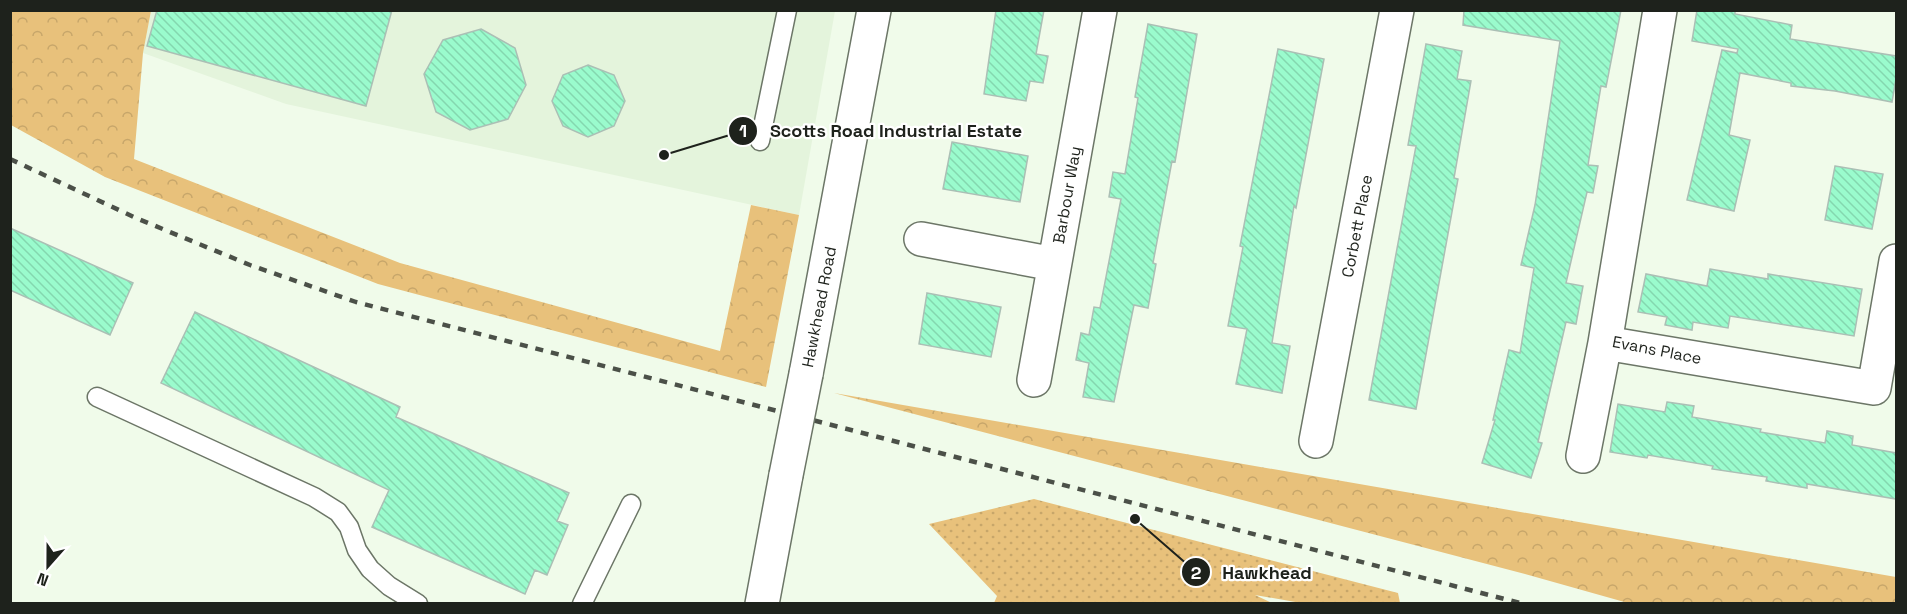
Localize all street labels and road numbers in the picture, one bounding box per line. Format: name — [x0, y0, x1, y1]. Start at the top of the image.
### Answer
street label: Barbour Way — [1048, 145, 1086, 245]
street label: Corbett Place — [1337, 173, 1377, 279]
street label: Hawkhead Road — [797, 245, 841, 369]
street label: Evans Place — [1611, 331, 1703, 369]

